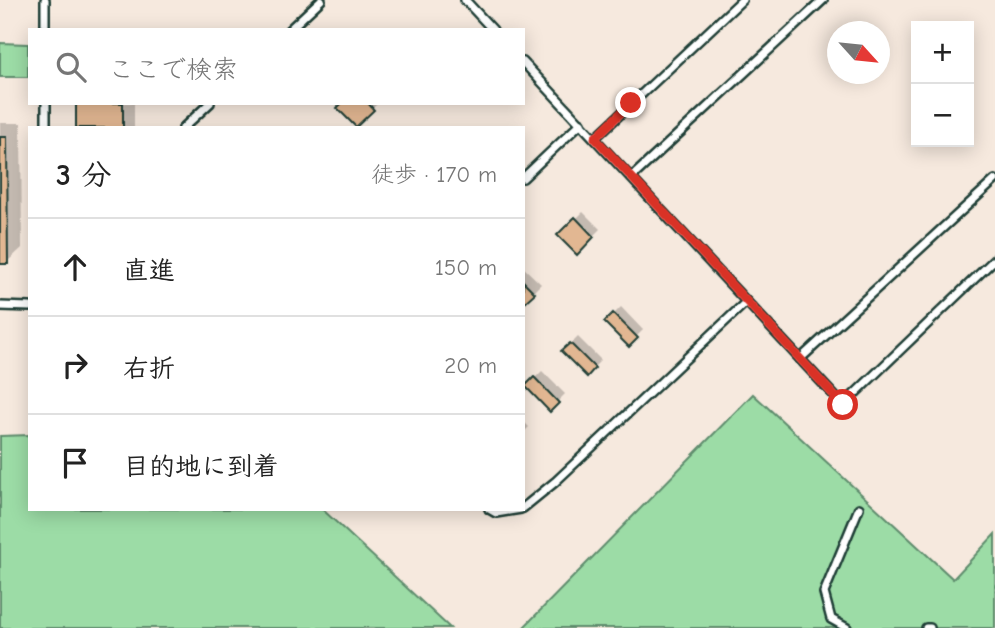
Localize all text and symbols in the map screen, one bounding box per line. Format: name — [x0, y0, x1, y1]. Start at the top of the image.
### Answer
north arrow — [827, 21, 890, 84]
map controls — [911, 21, 974, 147]
button: + — [911, 21, 974, 84]
search box — [28, 28, 525, 105]
icon: search — [52, 48, 90, 86]
text: ここで検索 — [108, 55, 238, 85]
button: − — [911, 84, 974, 147]
route end — [615, 87, 646, 118]
text: 3 分 — [56, 158, 111, 193]
text: 徒歩 · 170 m — [371, 161, 497, 188]
icon: ahead — [56, 248, 94, 286]
text: 150 m — [435, 254, 497, 281]
text: 直進 — [123, 256, 175, 286]
icon: right — [56, 346, 94, 384]
text: 20 m — [444, 352, 497, 379]
text: 右折 — [123, 354, 175, 384]
route start — [827, 389, 858, 420]
icon: arrive — [56, 444, 94, 482]
text: 目的地に到着 — [123, 452, 279, 482]

